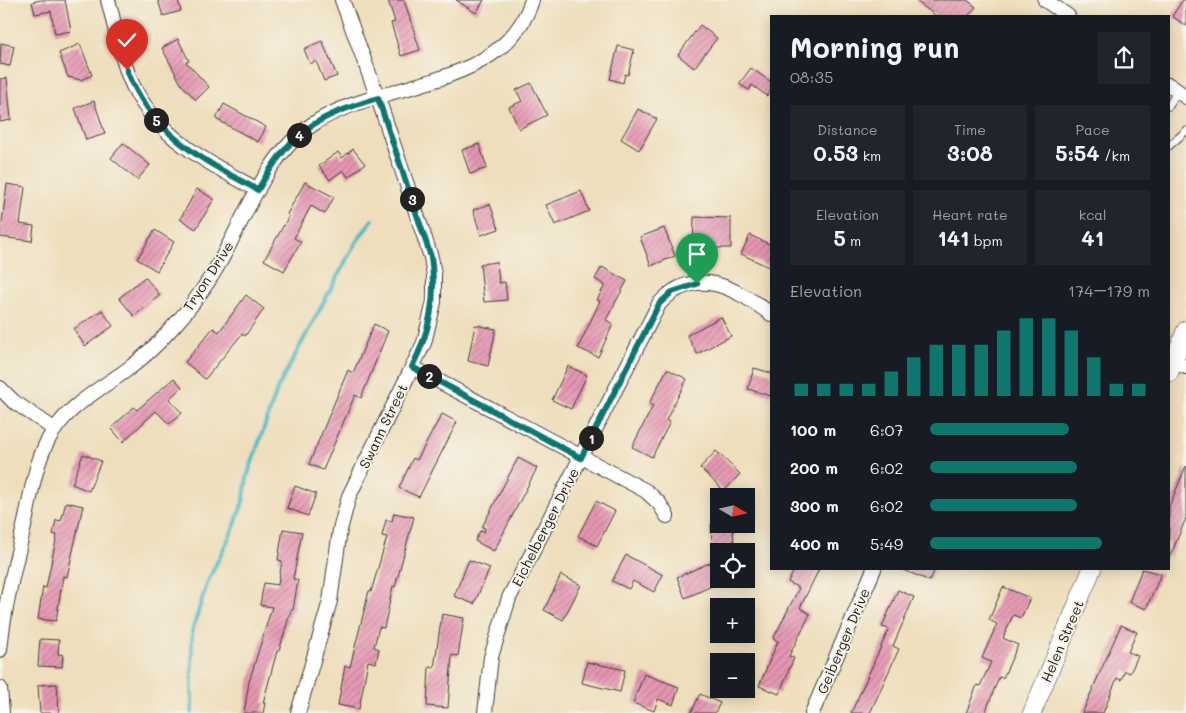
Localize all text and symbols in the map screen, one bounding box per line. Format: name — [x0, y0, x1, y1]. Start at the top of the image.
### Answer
pin — [106, 19, 148, 70]
icon: check — [113, 26, 141, 54]
text: Morning run — [790, 29, 959, 65]
button: share — [1098, 32, 1150, 84]
text: 08:35 — [790, 66, 833, 87]
pin: 5 — [144, 108, 168, 132]
text: 5 — [152, 111, 161, 130]
text: Distance — [817, 120, 877, 139]
text: Time — [954, 120, 986, 139]
text: Pace — [1076, 120, 1110, 139]
pin: 4 — [286, 122, 312, 148]
text: 4 — [295, 126, 304, 145]
text: 0.53 — [813, 139, 858, 166]
text: 3:08 — [947, 139, 993, 166]
text: 5:54 — [1055, 139, 1100, 166]
text: km — [858, 146, 881, 165]
text: /km — [1100, 146, 1130, 165]
pin: 3 — [400, 186, 424, 212]
text: 3 — [408, 190, 417, 209]
text: Elevation — [816, 205, 879, 224]
text: Heart rate — [932, 205, 1008, 224]
text: kcal — [1079, 205, 1107, 224]
text: 5 — [833, 224, 846, 251]
text: 141 — [937, 224, 969, 251]
text: 41 — [1081, 224, 1104, 251]
text: m — [846, 231, 861, 250]
text: bpm — [969, 231, 1003, 250]
pin — [676, 233, 718, 284]
street label: Tryon Drive — [178, 237, 238, 315]
icon: arrive — [683, 240, 711, 268]
text: Elevation — [790, 280, 862, 301]
text: 174–179 m — [1068, 280, 1150, 301]
pin: 2 — [416, 364, 442, 388]
text: 2 — [426, 367, 433, 386]
street label: Swann Street — [354, 380, 412, 472]
text: 100 m — [790, 419, 836, 440]
text: 6:07 — [870, 419, 903, 440]
pin: 1 — [578, 426, 604, 450]
text: 1 — [588, 429, 595, 448]
text: 200 m — [790, 457, 838, 478]
text: 6:02 — [870, 457, 903, 478]
street label: Eichelberger Drive — [507, 465, 583, 589]
north arrow — [710, 488, 755, 532]
map controls — [710, 488, 755, 698]
text: 300 m — [790, 495, 839, 516]
text: 6:02 — [870, 495, 903, 516]
text: 400 m — [790, 533, 839, 554]
text: 5:49 — [870, 533, 903, 554]
button: locate — [710, 543, 755, 588]
street label: Geiberger Drive — [812, 585, 874, 697]
street label: Helen Street — [1036, 597, 1088, 685]
button: + — [710, 598, 755, 643]
button: − — [710, 653, 755, 698]

